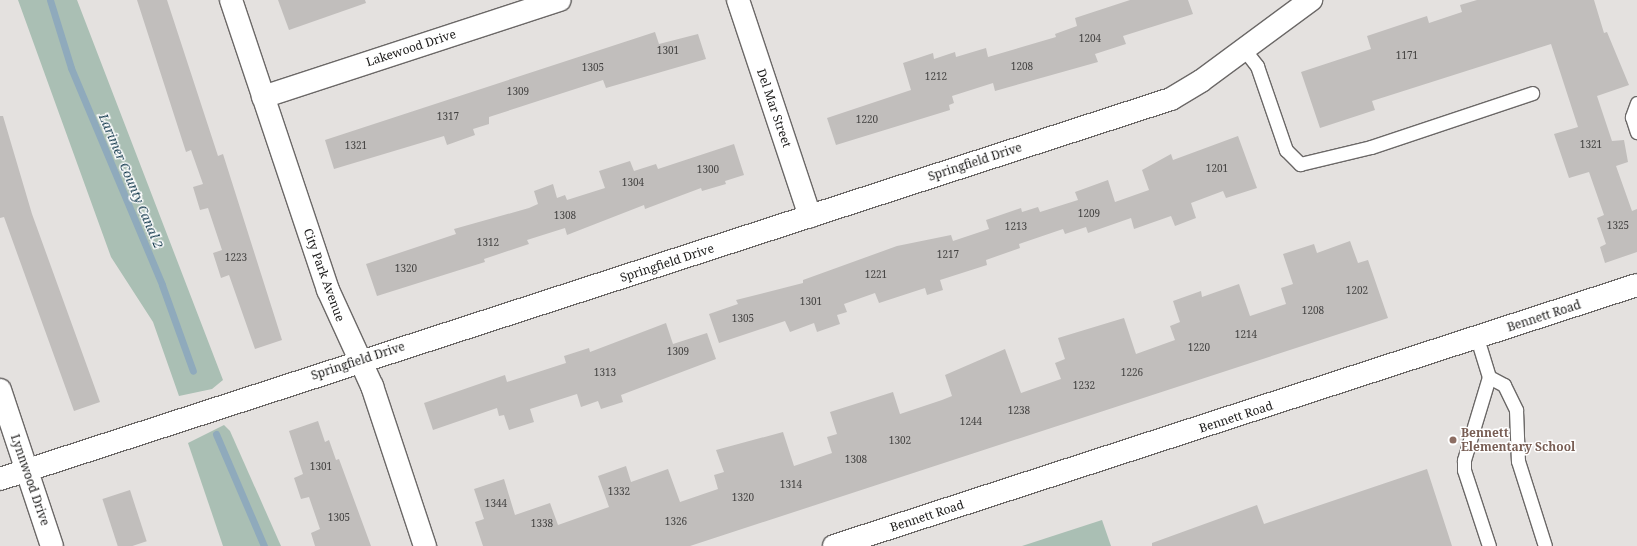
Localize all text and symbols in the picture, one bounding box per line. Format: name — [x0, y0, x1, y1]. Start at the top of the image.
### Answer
street label: Lakewood Drive — [364, 27, 458, 69]
house number: 1204 — [1079, 33, 1101, 45]
house number: 1301 — [657, 45, 679, 57]
house number: 1171 — [1396, 50, 1418, 62]
house number: 1208 — [1011, 61, 1033, 73]
house number: 1305 — [582, 62, 604, 74]
street label: Del Mar Street — [754, 67, 794, 149]
house number: 1212 — [925, 71, 947, 83]
house number: 1309 — [507, 86, 529, 98]
water label: Larimer County Canal 2 — [95, 111, 167, 251]
house number: 1317 — [437, 111, 459, 123]
house number: 1220 — [856, 114, 878, 126]
house number: 1321 — [1580, 139, 1602, 151]
house number: 1321 — [345, 140, 367, 152]
street label: Springfield Drive — [926, 140, 1024, 184]
house number: 1201 — [1206, 163, 1228, 175]
house number: 1300 — [697, 164, 719, 176]
house number: 1304 — [622, 177, 644, 189]
house number: 1209 — [1078, 208, 1100, 220]
house number: 1308 — [554, 210, 576, 222]
house number: 1325 — [1607, 220, 1629, 232]
house number: 1213 — [1005, 221, 1027, 233]
street label: City Park Avenue — [300, 226, 348, 324]
house number: 1312 — [477, 237, 499, 249]
street label: Springfield Drive — [618, 241, 716, 285]
house number: 1217 — [937, 249, 959, 261]
house number: 1223 — [225, 252, 247, 264]
house number: 1320 — [395, 263, 417, 275]
house number: 1221 — [865, 269, 887, 281]
house number: 1202 — [1346, 285, 1368, 297]
house number: 1301 — [800, 296, 822, 308]
street label: Bennett Road — [1505, 297, 1583, 335]
house number: 1208 — [1302, 305, 1324, 317]
house number: 1305 — [732, 313, 754, 325]
house number: 1214 — [1235, 329, 1257, 341]
street label: Springfield Drive — [309, 339, 407, 383]
house number: 1220 — [1188, 342, 1210, 354]
house number: 1309 — [667, 346, 689, 358]
house number: 1313 — [594, 367, 616, 379]
house number: 1226 — [1121, 367, 1143, 379]
house number: 1232 — [1073, 380, 1095, 392]
street label: Bennett Road — [1197, 398, 1275, 436]
house number: 1238 — [1008, 405, 1030, 417]
house number: 1244 — [960, 416, 982, 428]
place label: Bennett Elementary School — [1461, 426, 1575, 454]
street label: Lynnwood Drive — [8, 432, 52, 528]
house number: 1302 — [889, 435, 911, 447]
marker: Bennett Elementary School — [1448, 435, 1458, 445]
house number: 1308 — [845, 454, 867, 466]
house number: 1301 — [310, 461, 332, 473]
house number: 1314 — [780, 479, 802, 491]
house number: 1332 — [608, 486, 630, 498]
house number: 1320 — [732, 492, 754, 504]
street label: Bennett Road — [888, 497, 966, 535]
house number: 1344 — [485, 498, 507, 510]
house number: 1305 — [328, 512, 350, 524]
house number: 1326 — [665, 516, 687, 528]
house number: 1338 — [531, 518, 553, 530]

